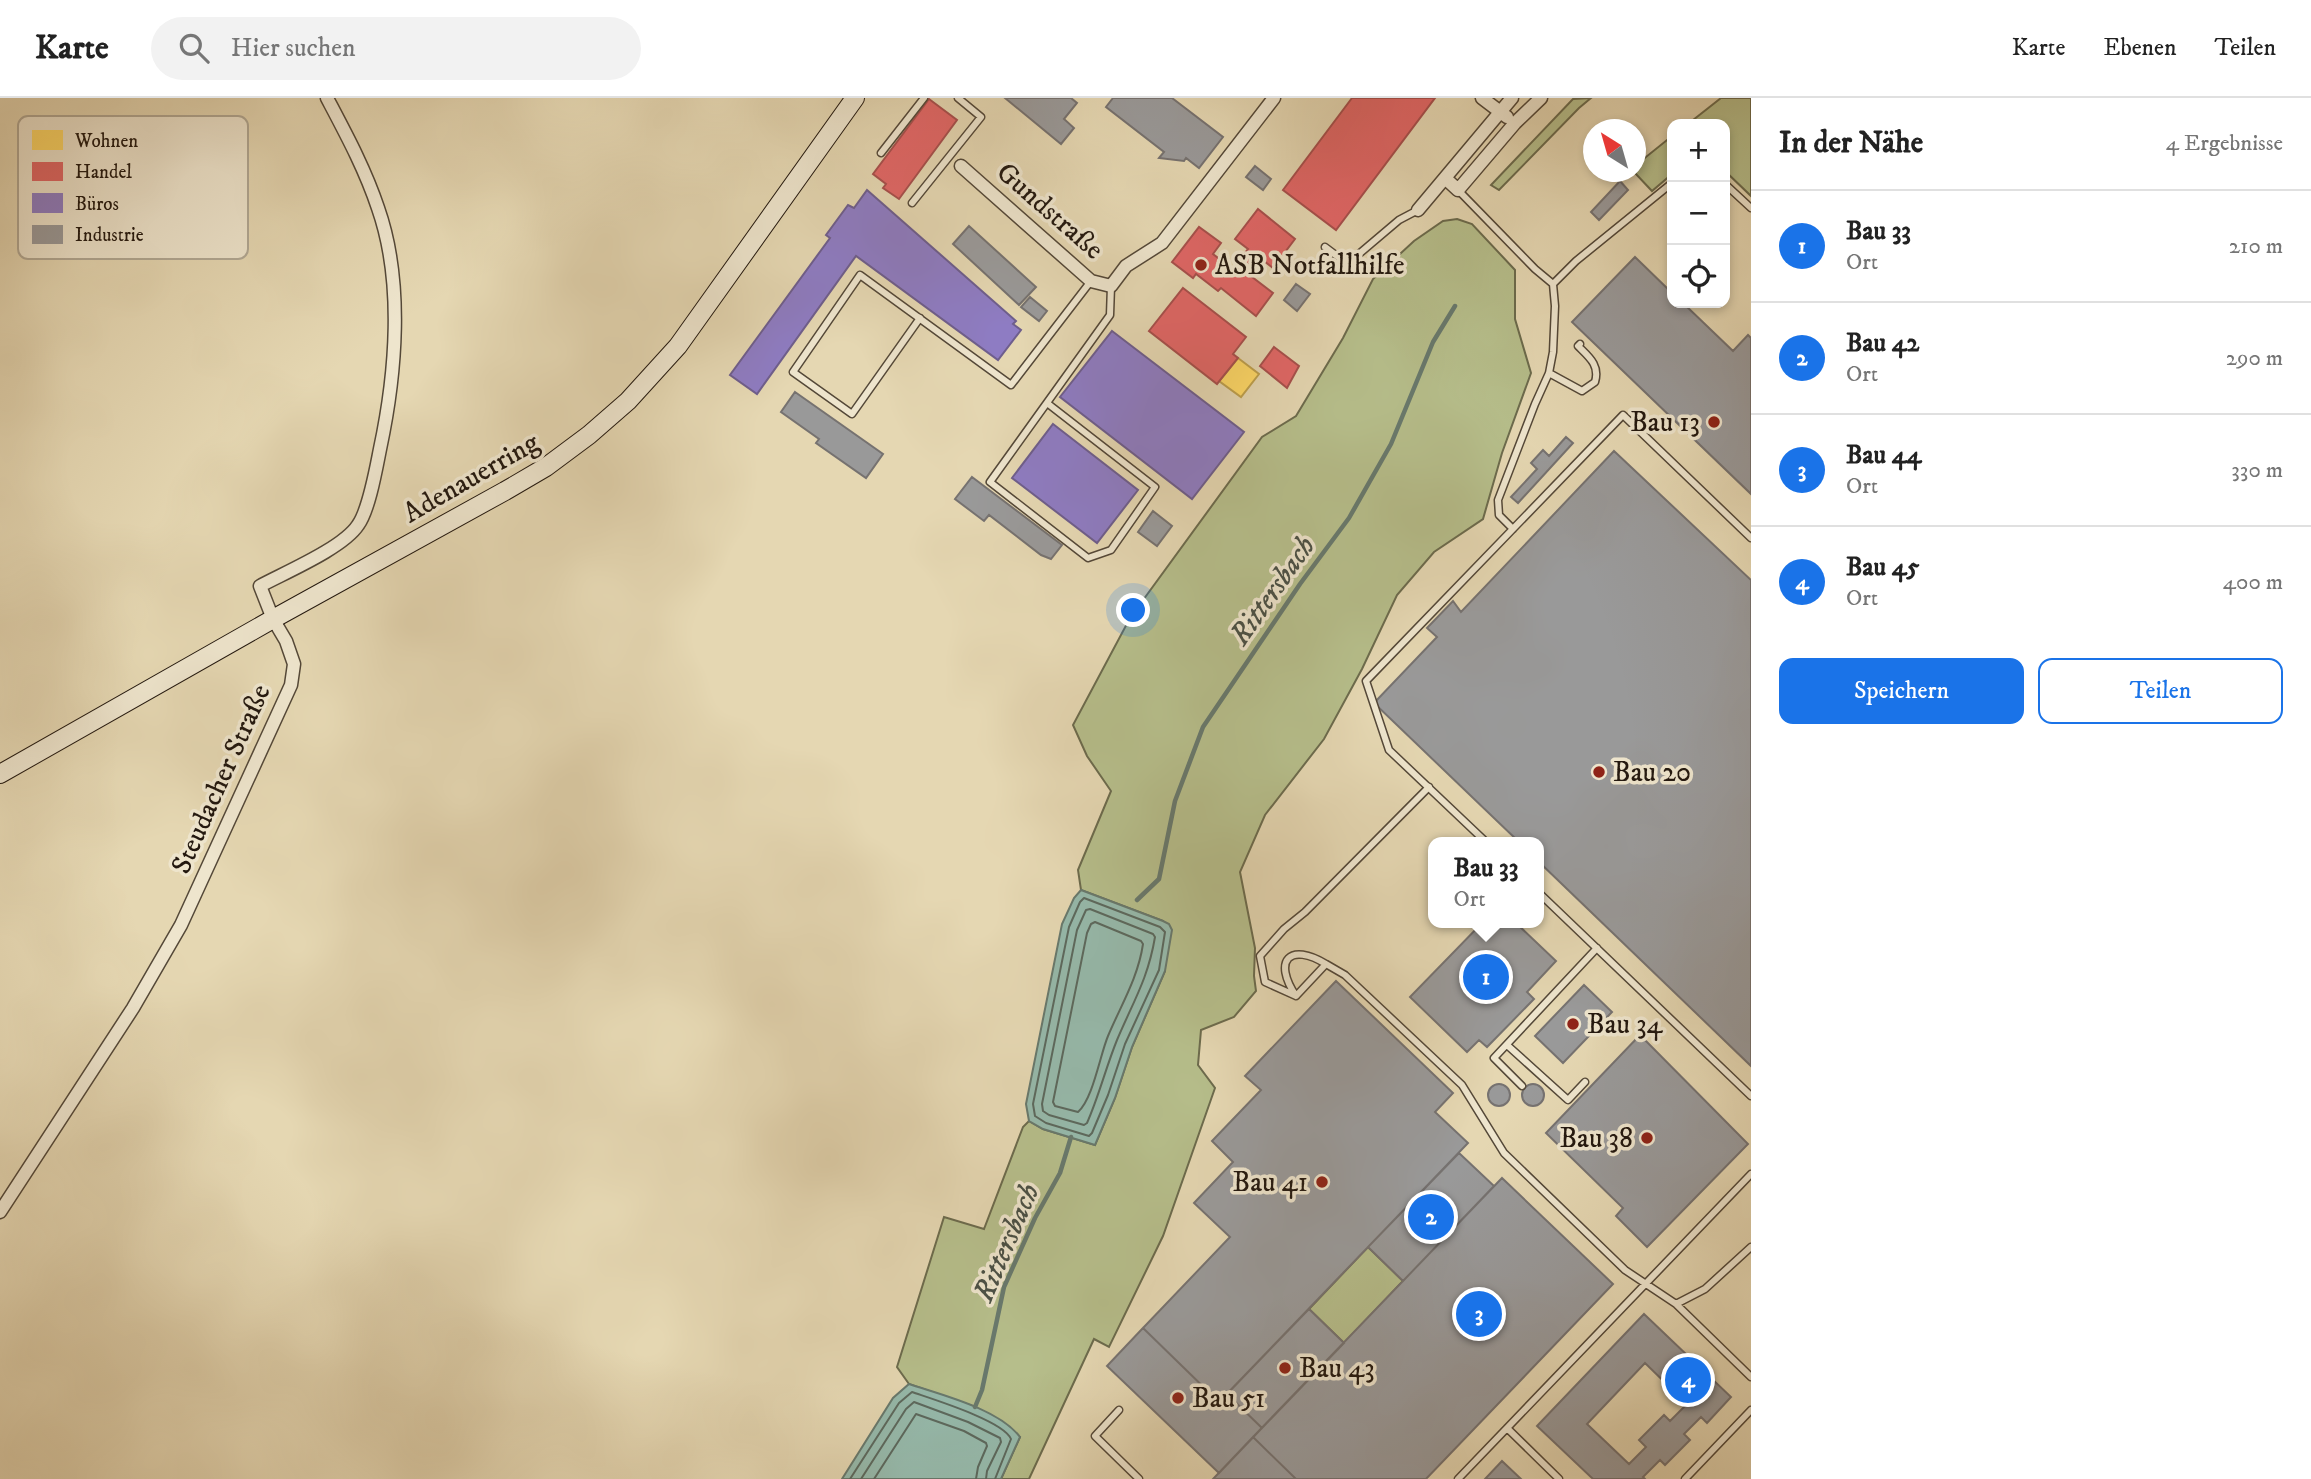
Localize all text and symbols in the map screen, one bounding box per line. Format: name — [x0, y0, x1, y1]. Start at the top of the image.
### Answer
search box — [151, 17, 641, 80]
text: Karte — [35, 28, 109, 69]
icon: search — [175, 29, 213, 67]
text: Hier suchen — [231, 32, 356, 65]
text: Karte — [2012, 33, 2065, 63]
text: Ebenen — [2103, 33, 2177, 63]
text: Teilen — [2215, 33, 2276, 63]
legend — [18, 116, 248, 259]
north arrow — [1583, 119, 1646, 182]
map controls — [1667, 119, 1730, 308]
button: + — [1667, 119, 1730, 182]
text: In der Nähe — [1779, 125, 1923, 162]
text: 4 Ergebnisse — [2166, 129, 2283, 158]
text: Wohnen — [74, 130, 138, 153]
street label: Gundstraße — [989, 155, 1111, 267]
text: Handel — [75, 161, 132, 184]
button: − — [1667, 182, 1730, 245]
text: Büros — [75, 193, 119, 216]
text: Bau 33 — [1846, 215, 1911, 248]
text: Industrie — [75, 224, 144, 247]
text: 1 — [1798, 232, 1806, 261]
text: 210 m — [2229, 232, 2283, 261]
button: locate — [1667, 245, 1730, 308]
place label: ASB Notfallhilfe — [1215, 248, 1405, 283]
text: Ort — [1846, 248, 1878, 277]
marker: ASB Notfallhilfe — [1193, 257, 1209, 273]
text: Bau 42 — [1846, 327, 1919, 360]
text: 2 — [1796, 344, 1808, 373]
text: 290 m — [2226, 344, 2283, 373]
text: Ort — [1846, 360, 1878, 389]
place label: Bau 13 — [1630, 405, 1700, 440]
marker: Bau 13 — [1706, 414, 1722, 430]
street label: Adenauerring — [397, 425, 546, 531]
text: Bau 44 — [1846, 439, 1922, 472]
text: 3 — [1798, 456, 1806, 485]
text: 330 m — [2231, 456, 2283, 485]
text: Ort — [1846, 472, 1878, 501]
water label: Rittersbach — [1221, 529, 1324, 654]
text: Bau 45 — [1846, 551, 1919, 584]
text: 4 — [1795, 568, 1809, 597]
text: 400 m — [2223, 568, 2283, 597]
text: Ort — [1846, 584, 1878, 613]
your location — [1116, 593, 1150, 627]
button: Speichern — [1779, 658, 2024, 724]
button: Teilen — [2038, 658, 2283, 724]
street label: Steudacher Straße — [164, 679, 278, 879]
place label: Bau 20 — [1613, 755, 1691, 790]
marker: Bau 20 — [1591, 764, 1607, 780]
popup — [1428, 837, 1544, 928]
text: Bau 33 — [1453, 852, 1519, 885]
text: Ort — [1453, 885, 1486, 914]
pin: 1 — [1463, 951, 1509, 1003]
place label: Bau 34 — [1587, 1007, 1664, 1042]
marker: Bau 34 — [1565, 1016, 1581, 1032]
place label: Bau 38 — [1559, 1121, 1633, 1156]
marker: Bau 38 — [1639, 1130, 1655, 1146]
place label: Bau 41 — [1232, 1165, 1308, 1200]
marker: Bau 41 — [1314, 1174, 1330, 1190]
water label: Rittersbach — [965, 1178, 1048, 1309]
pin: 2 — [1408, 1191, 1454, 1243]
pin: 3 — [1456, 1288, 1502, 1340]
place label: Bau 43 — [1299, 1351, 1375, 1386]
pin: 4 — [1665, 1354, 1711, 1406]
marker: Bau 43 — [1277, 1360, 1293, 1376]
place label: Bau 51 — [1192, 1381, 1265, 1416]
marker: Bau 51 — [1170, 1390, 1186, 1406]

